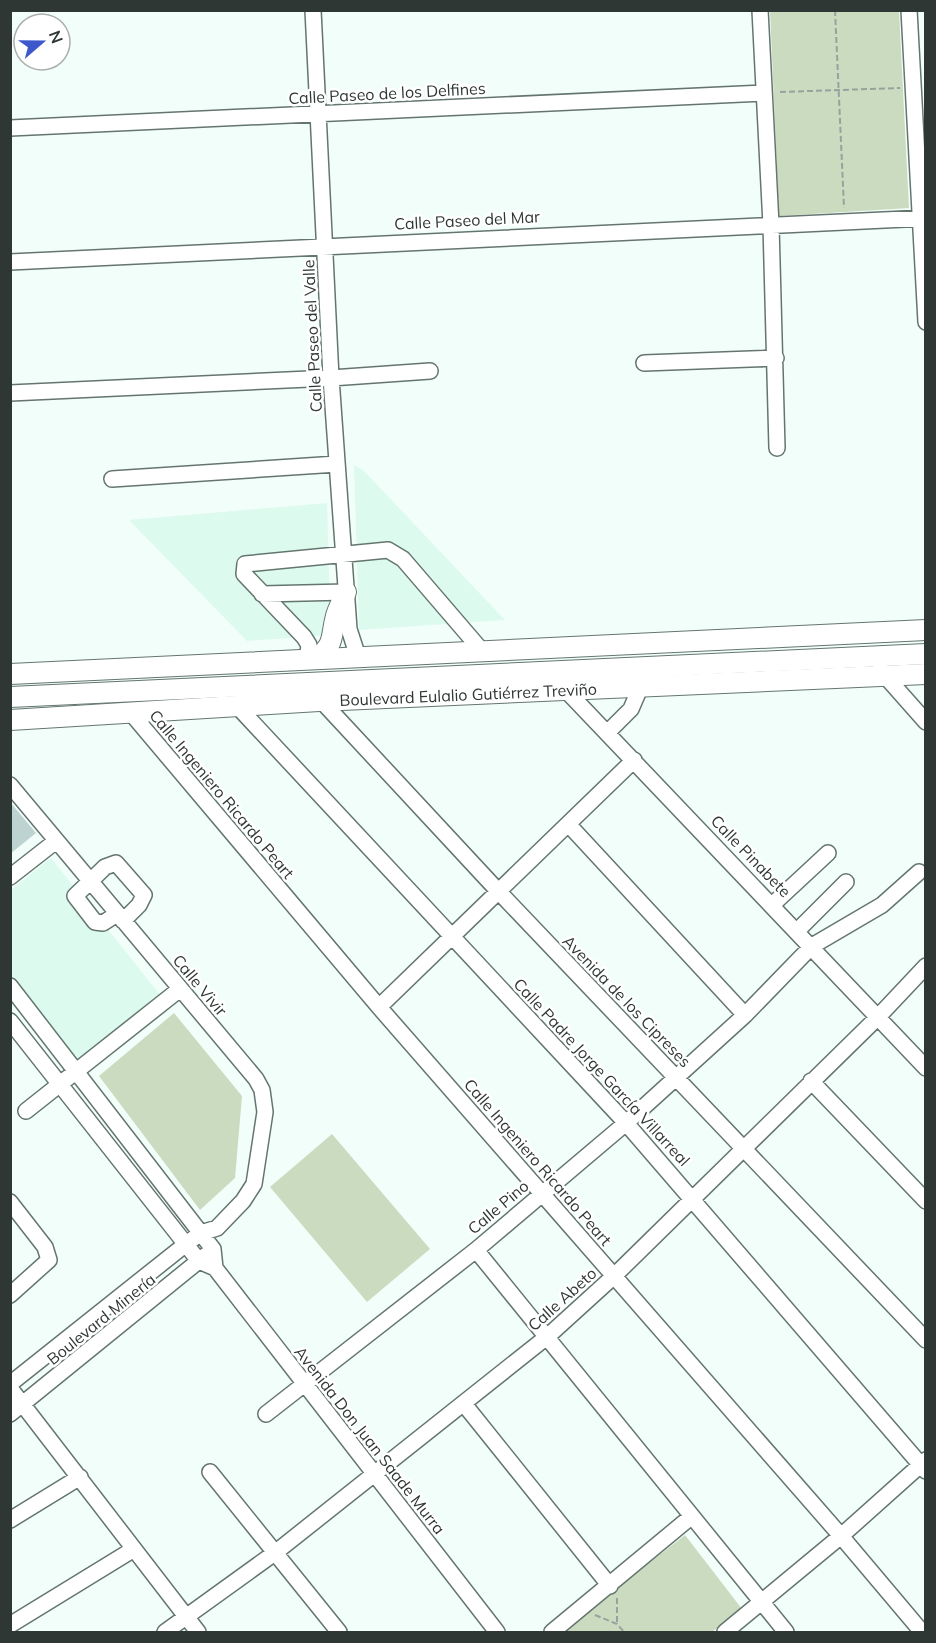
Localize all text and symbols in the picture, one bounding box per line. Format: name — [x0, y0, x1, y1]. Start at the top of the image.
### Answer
north arrow — [12, 12, 72, 72]
text: N — [45, 28, 68, 46]
street label: Calle Paseo de los Delfines — [288, 78, 486, 108]
street label: Calle Paseo del Mar — [394, 206, 541, 234]
street label: Calle Paseo del Valle — [298, 259, 326, 413]
street label: Boulevard Eulalio Gutiérrez Treviño — [339, 679, 597, 710]
street label: Calle Ingeniero Ricardo Peart — [145, 705, 299, 883]
street label: Calle Pinabete — [707, 811, 795, 901]
street label: Avenida de los Cipreses — [559, 931, 695, 1071]
street label: Calle Vivir — [169, 950, 232, 1020]
street label: Calle Padre Jorge García Villarreal — [510, 974, 694, 1170]
street label: Calle Ingeniero Ricardo Peart — [460, 1074, 616, 1250]
street label: Calle Pino — [463, 1176, 533, 1238]
street label: Calle Abeto — [524, 1263, 600, 1335]
street label: Boulevard Minería — [43, 1269, 159, 1369]
street label: Avenida Don Juan Saade Murra — [290, 1342, 450, 1538]

